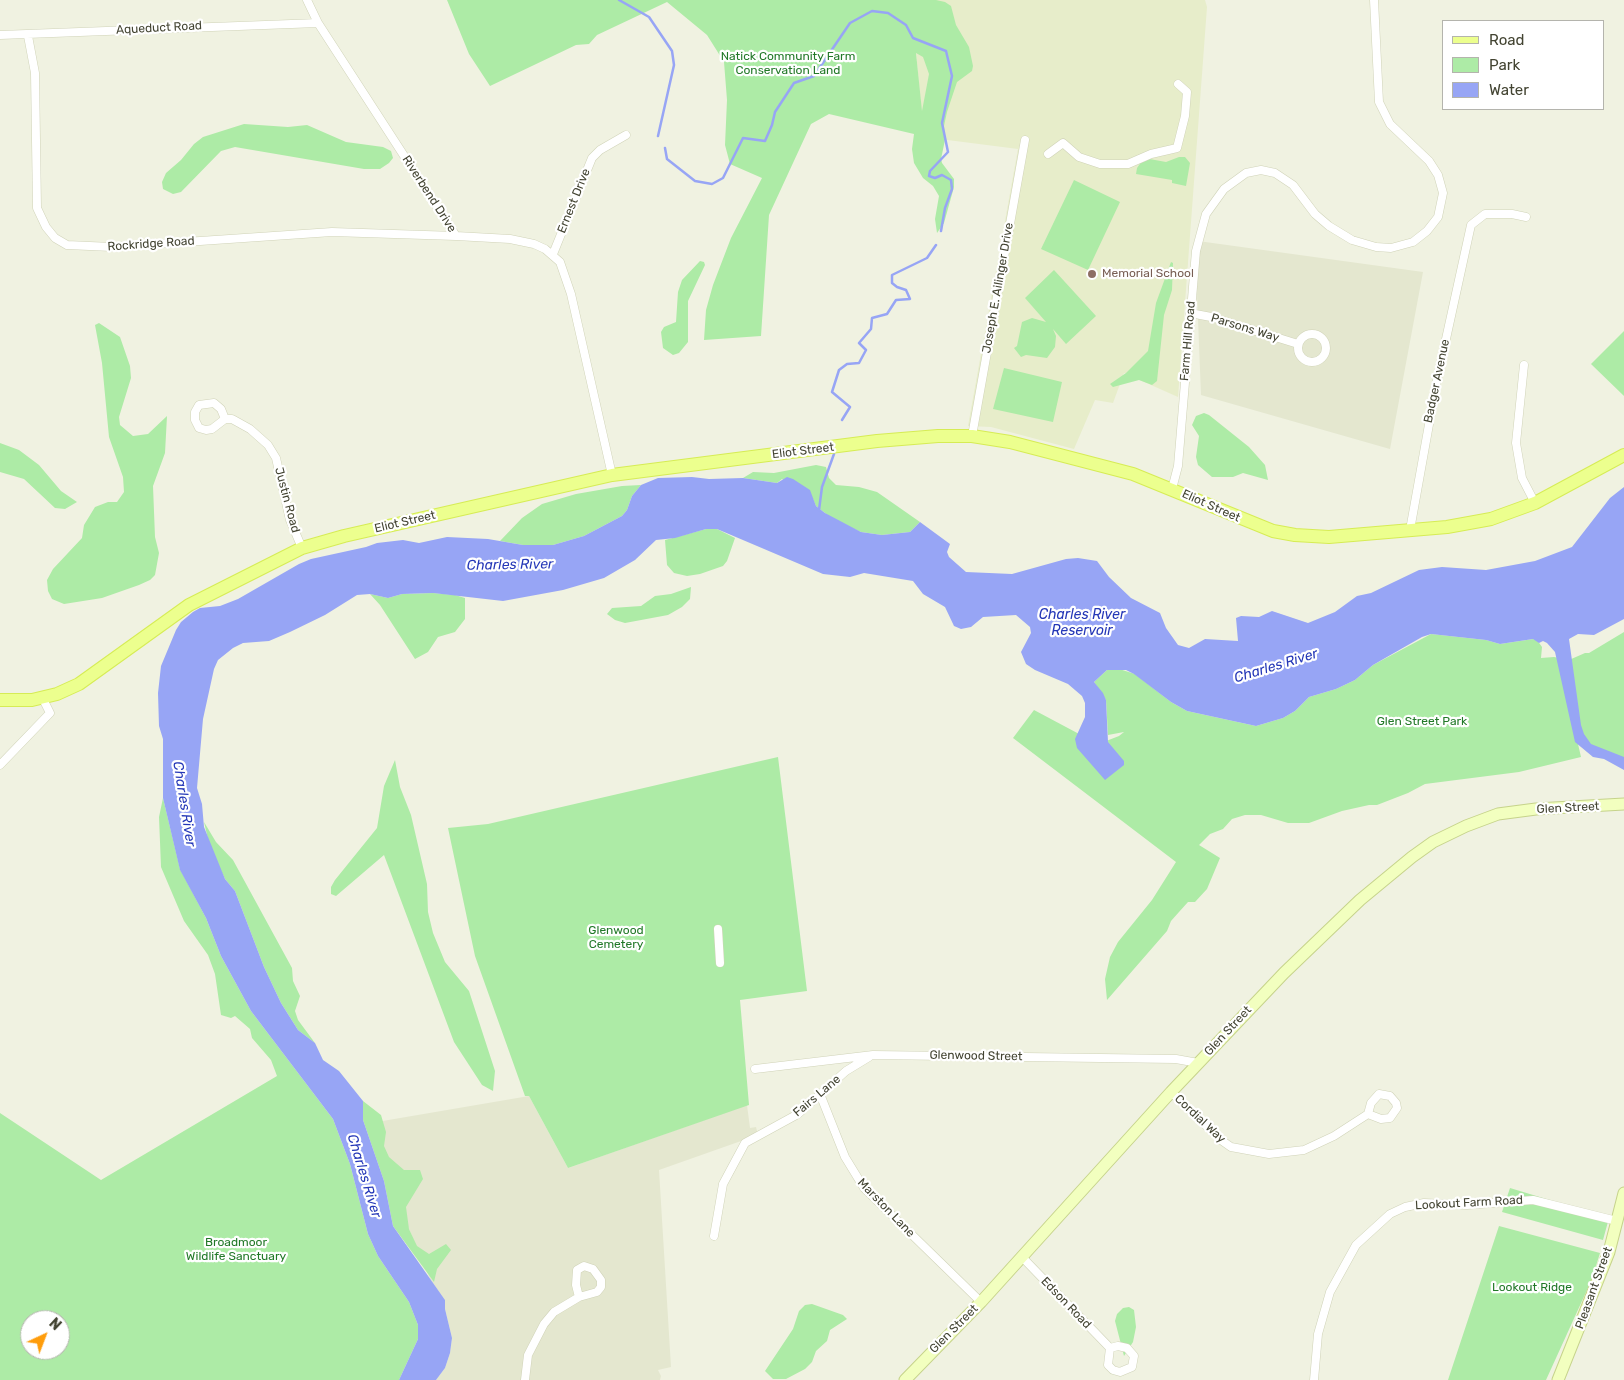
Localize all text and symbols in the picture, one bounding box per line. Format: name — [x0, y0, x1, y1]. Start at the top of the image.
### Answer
street label: Aqueduct Road — [116, 19, 202, 37]
legend — [1442, 20, 1604, 110]
text: Road — [1489, 31, 1525, 49]
park label: Natick Community Farm Conservation Land — [721, 50, 855, 78]
text: Park — [1489, 56, 1520, 74]
text: Water — [1489, 81, 1529, 99]
street label: Riverbend Drive — [399, 153, 459, 235]
street label: Ernest Drive — [555, 167, 593, 235]
street label: Joseph E. Ailinger Drive — [979, 222, 1017, 354]
street label: Rockridge Road — [107, 234, 195, 254]
place label: Memorial School — [1102, 267, 1194, 281]
marker: Memorial School — [1086, 268, 1098, 280]
street label: Farm Hill Road — [1177, 300, 1199, 382]
street label: Parsons Way — [1209, 311, 1281, 345]
street label: Badger Avenue — [1421, 338, 1453, 424]
street label: Eliot Street — [771, 440, 835, 462]
street label: Justin Road — [271, 466, 303, 534]
street label: Eliot Street — [1180, 487, 1242, 525]
street label: Eliot Street — [373, 508, 437, 536]
water label: Charles River — [467, 556, 553, 574]
water label: Charles River Reservoir — [1039, 607, 1125, 640]
water label: Charles River — [1232, 645, 1320, 687]
park label: Glen Street Park — [1377, 715, 1467, 729]
water label: Charles River — [169, 760, 199, 848]
street label: Glen Street — [1536, 799, 1600, 817]
park label: Glenwood Cemetery — [588, 924, 644, 952]
street label: Glen Street — [1201, 1003, 1255, 1059]
street label: Glenwood Street — [929, 1048, 1023, 1064]
street label: Fairs Lane — [790, 1072, 844, 1120]
street label: Cordial Way — [1172, 1092, 1228, 1146]
water label: Charles River — [343, 1132, 385, 1220]
street label: Marston Lane — [854, 1176, 918, 1240]
street label: Lookout Farm Road — [1415, 1193, 1523, 1213]
park label: Broadmoor Wildlife Sanctuary — [186, 1236, 286, 1264]
street label: Pleasant Street — [1572, 1245, 1616, 1331]
street label: Edson Road — [1038, 1274, 1094, 1332]
park label: Lookout Ridge — [1492, 1281, 1572, 1295]
street label: Glen Street — [927, 1302, 981, 1356]
north arrow — [20, 1310, 70, 1360]
text: N — [45, 1315, 64, 1334]

